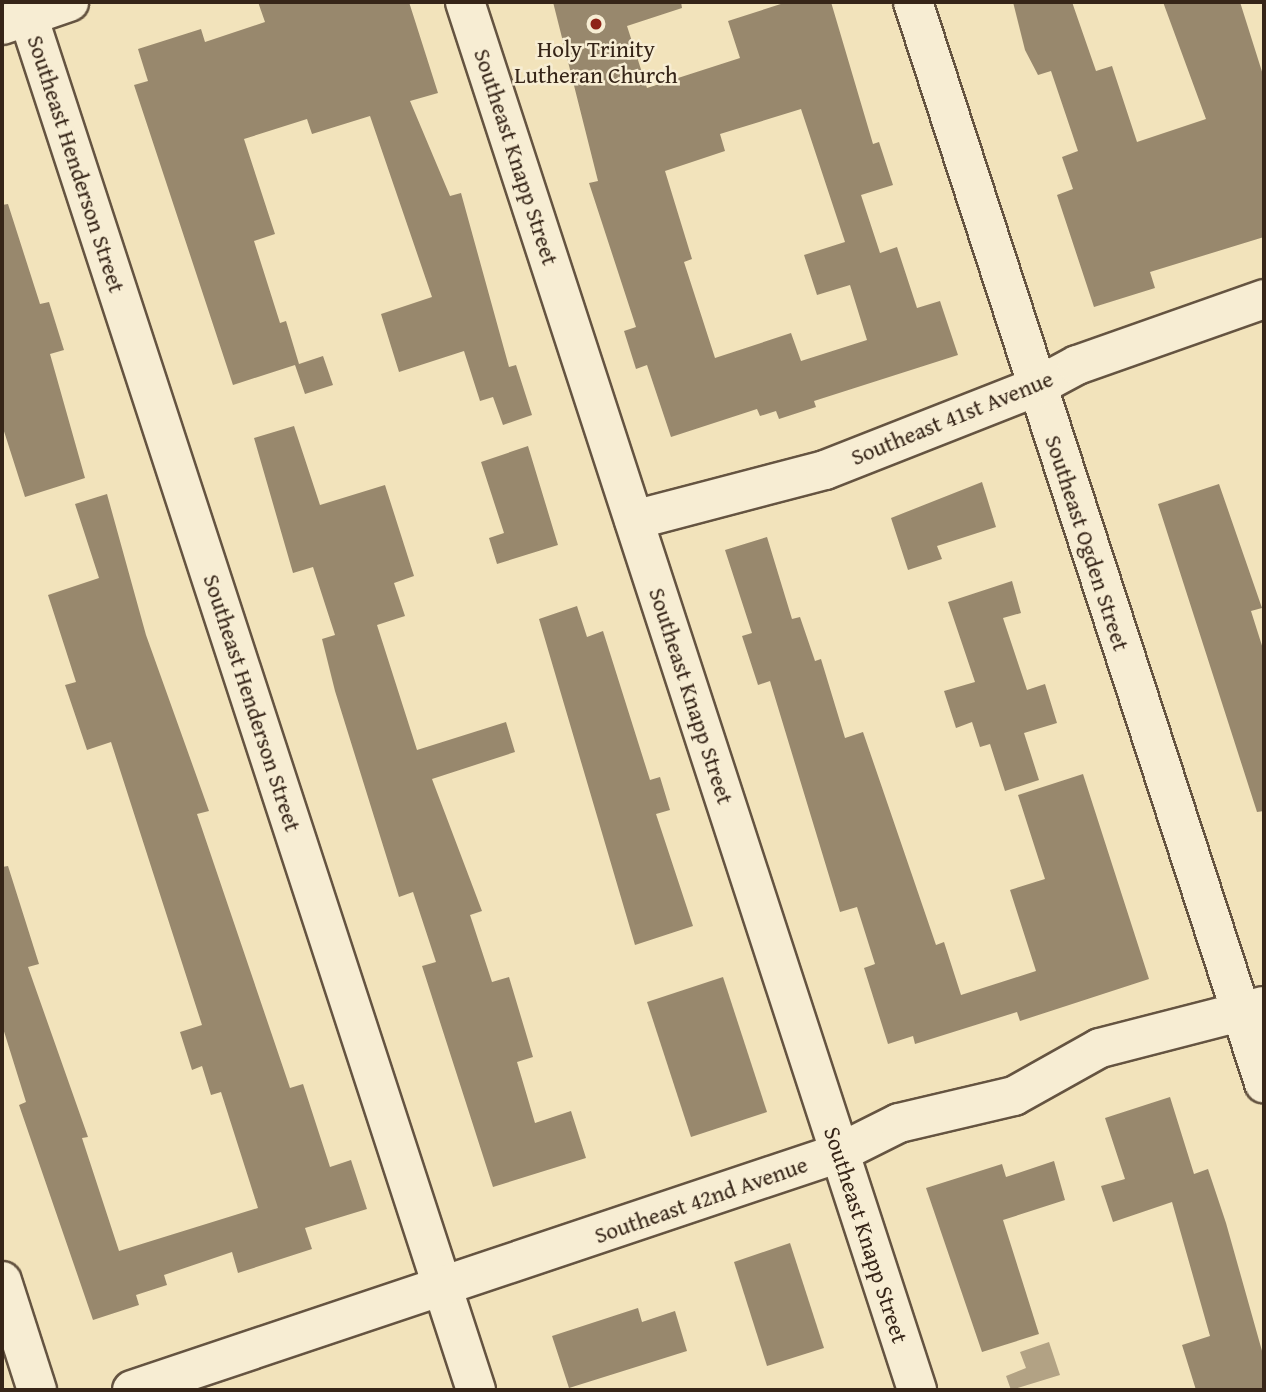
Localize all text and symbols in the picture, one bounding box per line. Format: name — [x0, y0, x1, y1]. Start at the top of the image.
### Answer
marker: Holy Trinity Lutheran Church — [588, 16, 604, 32]
street label: Southeast Henderson Street — [21, 32, 131, 296]
place label: Holy Trinity Lutheran Church — [514, 35, 678, 89]
street label: Southeast Knapp Street — [468, 45, 564, 269]
street label: Southeast 41st Avenue — [847, 365, 1057, 471]
street label: Southeast Ogden Street — [1039, 432, 1135, 654]
street label: Southeast Henderson Street — [197, 571, 307, 835]
street label: Southeast Knapp Street — [643, 584, 739, 808]
street label: Southeast Knapp Street — [818, 1123, 914, 1347]
street label: Southeast 42nd Avenue — [591, 1151, 811, 1249]

